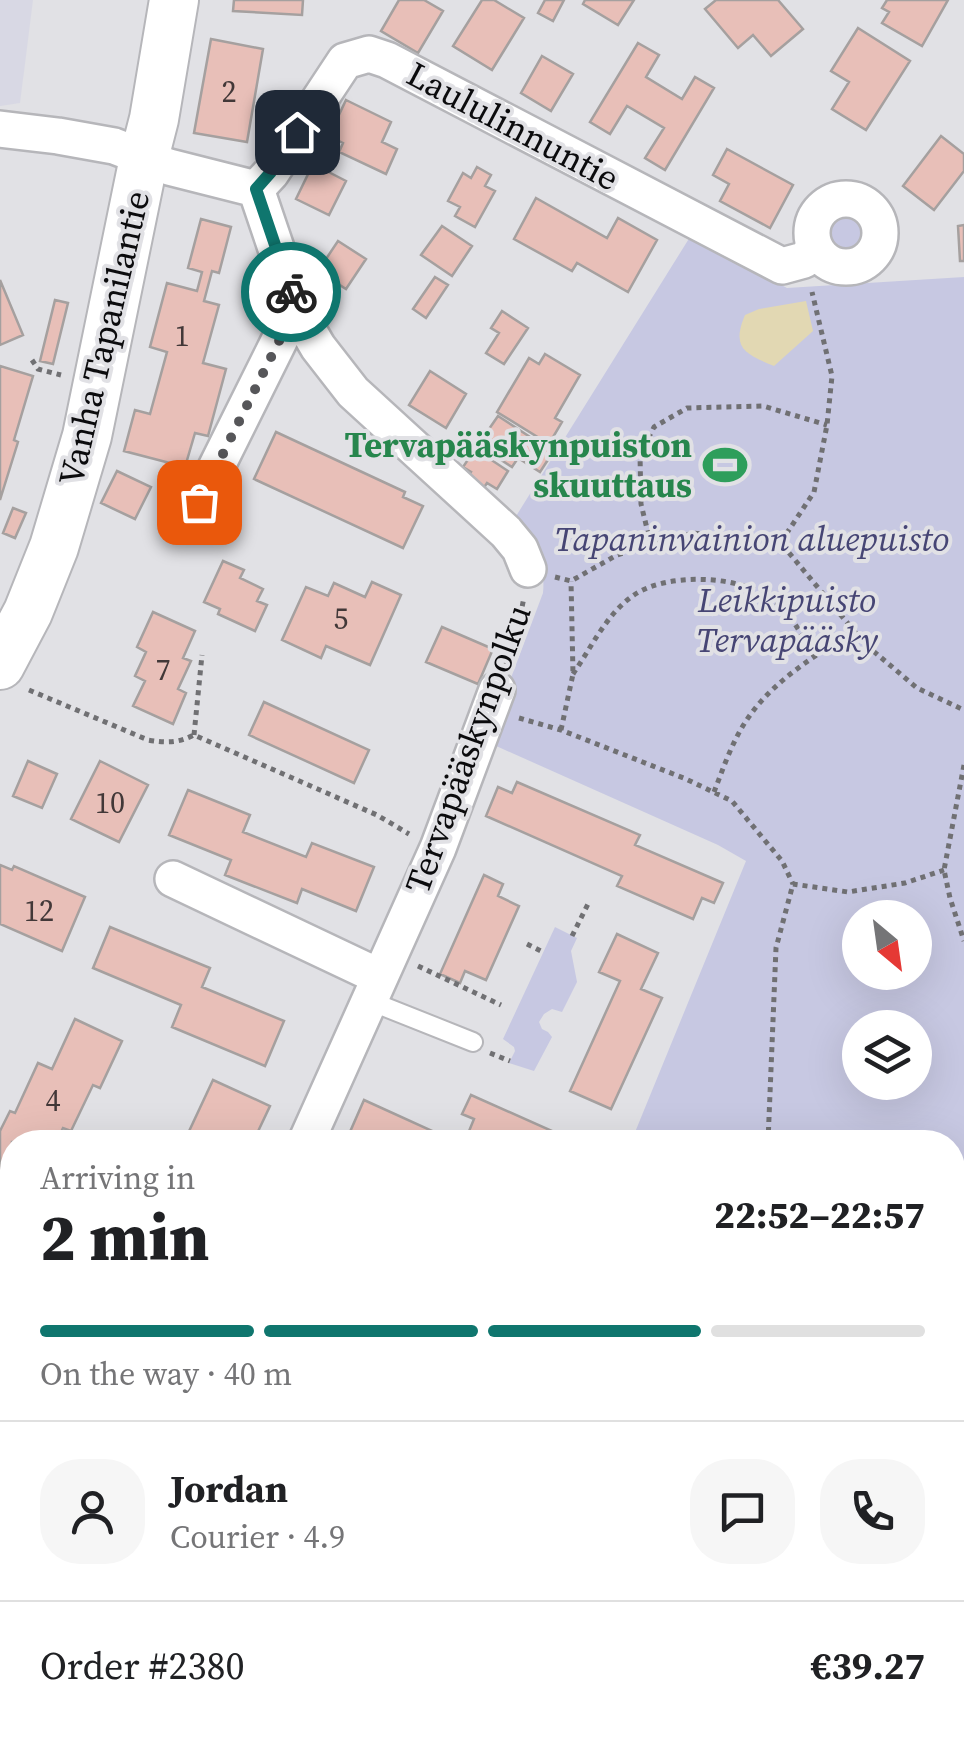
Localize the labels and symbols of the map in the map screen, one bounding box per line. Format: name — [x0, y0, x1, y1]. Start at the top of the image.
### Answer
street label: Laululinnuntie — [399, 50, 627, 202]
house number: 2 — [222, 71, 237, 112]
pin — [255, 90, 340, 175]
street label: Vanha Tapanilantie — [47, 186, 161, 490]
courier — [241, 242, 341, 342]
house number: 1 — [175, 315, 190, 356]
place label: Tervapääskynpuiston skuuttaus — [344, 421, 692, 509]
sports icon: Tervapääskynpuiston skuuttaus — [701, 441, 749, 489]
pin — [157, 460, 242, 545]
park label: Tapaninvainion aluepuisto — [555, 515, 949, 563]
park label: Leikkipuisto Tervapääsky — [696, 576, 879, 664]
house number: 5 — [334, 598, 349, 639]
street label: Tervapääskynpolku — [393, 598, 543, 900]
house number: 7 — [156, 649, 171, 690]
house number: 10 — [95, 782, 125, 823]
house number: 12 — [24, 890, 54, 931]
north arrow — [842, 900, 932, 990]
house number: 4 — [46, 1080, 61, 1121]

